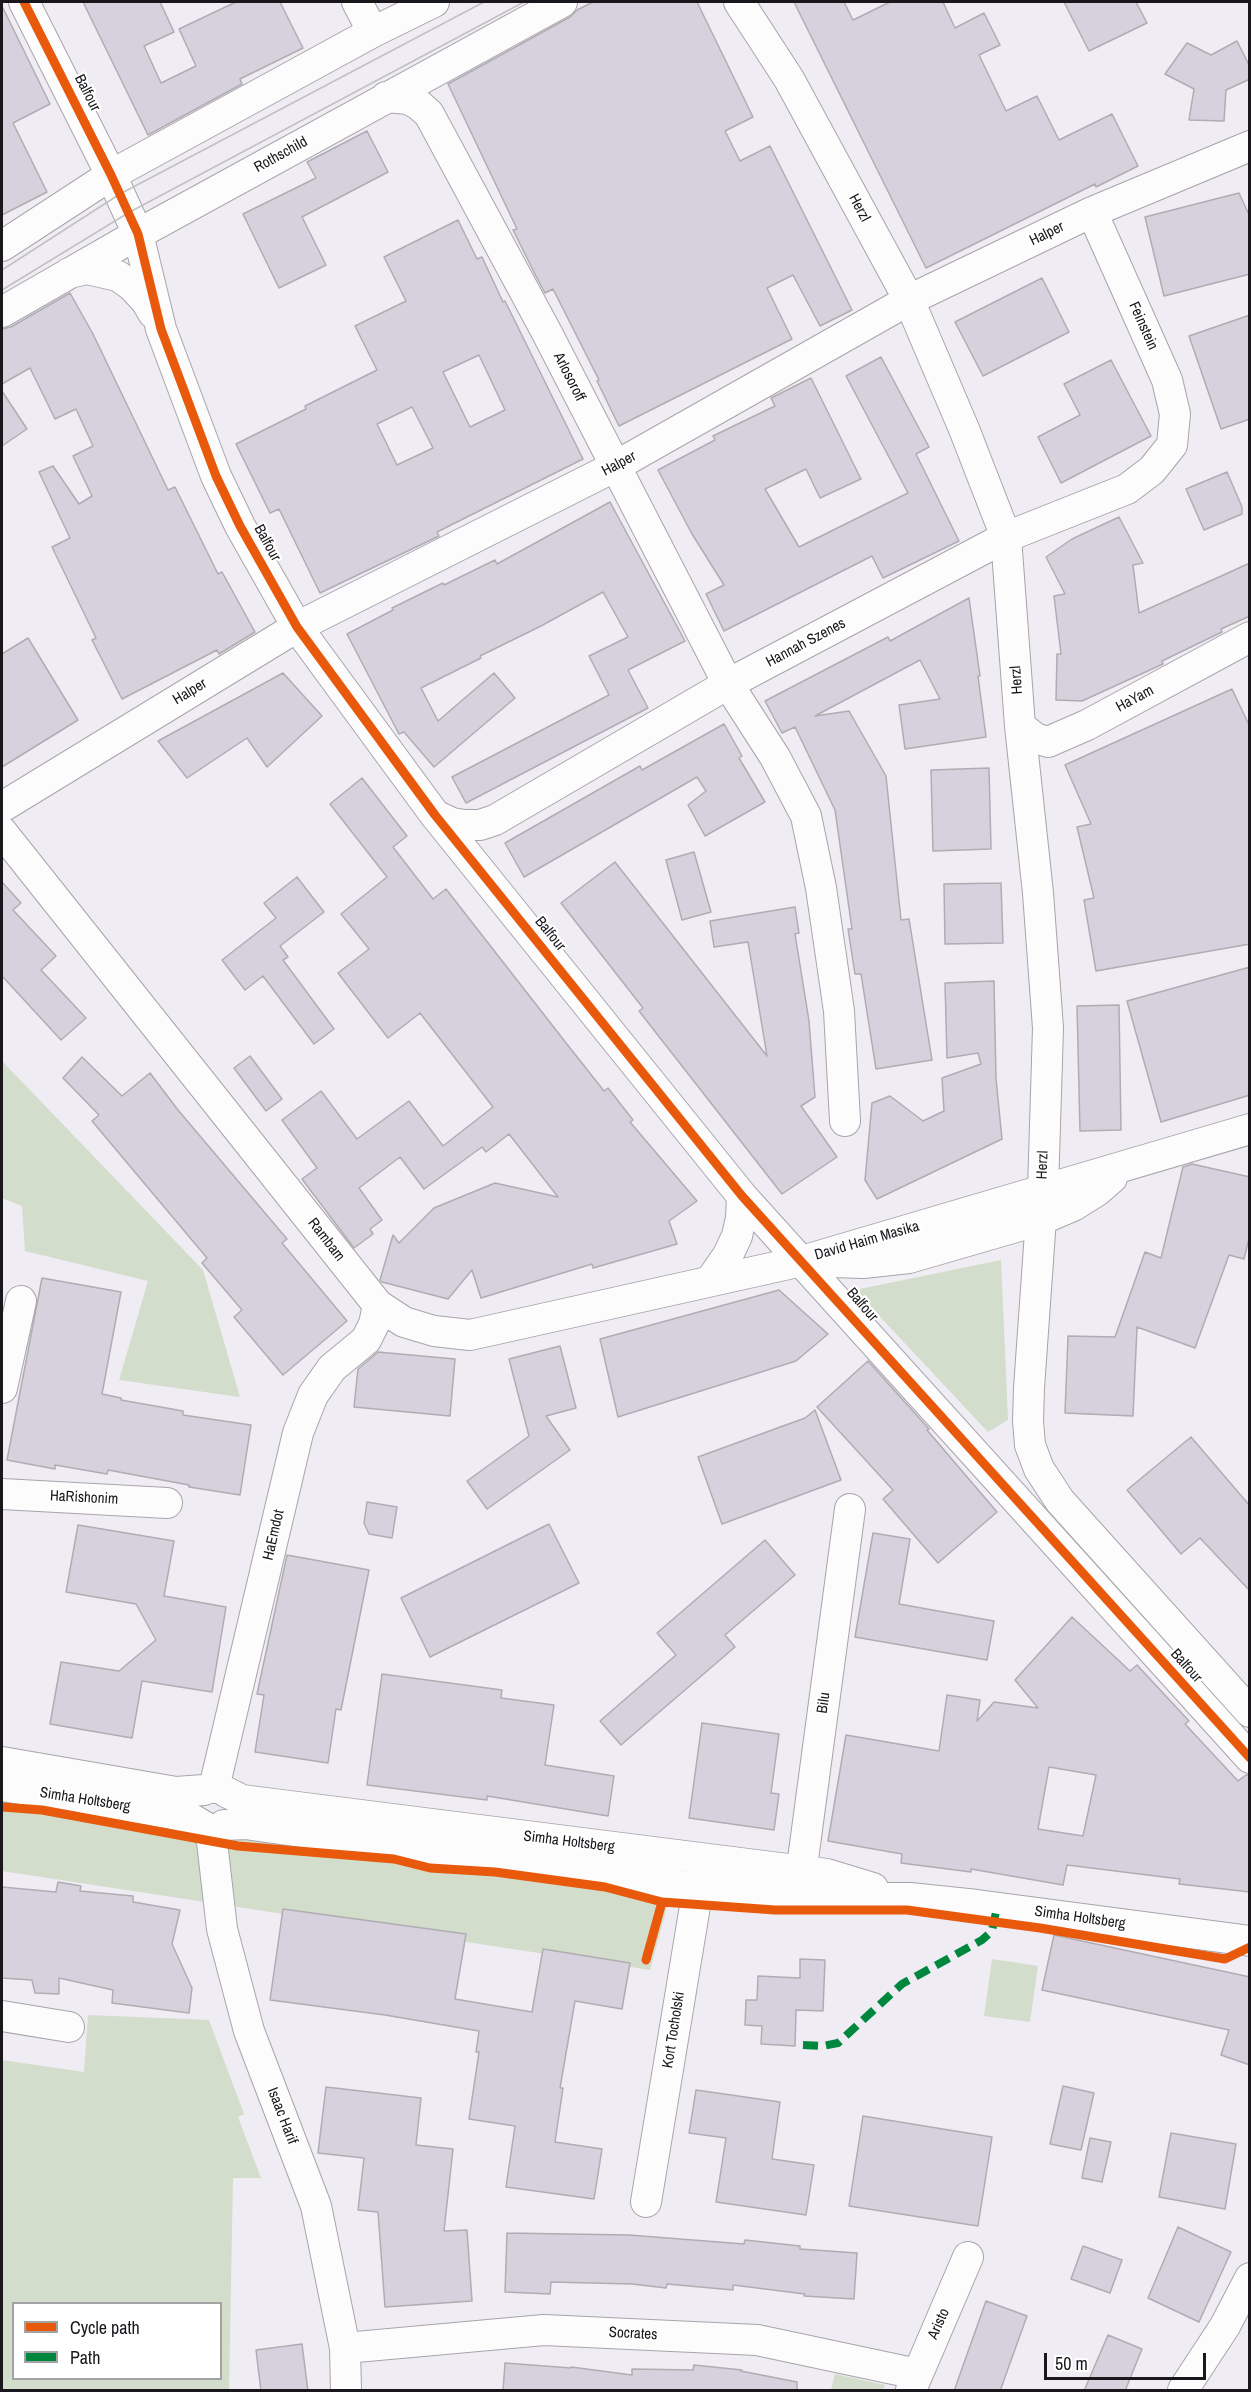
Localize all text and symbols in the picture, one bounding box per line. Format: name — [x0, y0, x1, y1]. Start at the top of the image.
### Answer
street label: Balfour — [70, 72, 104, 114]
street label: Rothschild — [251, 133, 311, 177]
street label: Herzl — [844, 191, 874, 225]
street label: Halper — [1027, 218, 1067, 250]
street label: Feinstein — [1124, 299, 1162, 353]
street label: Arlosoroff — [549, 350, 589, 404]
street label: Halper — [599, 448, 639, 480]
street label: Balfour — [250, 522, 284, 564]
street label: Hannah Szenes — [763, 615, 849, 671]
street label: Herzl — [1007, 665, 1027, 695]
street label: Halper — [170, 675, 210, 709]
street label: HaYam — [1113, 682, 1157, 716]
street label: Balfour — [531, 913, 569, 955]
street label: Herzl — [1034, 1150, 1052, 1180]
street label: Rambam — [304, 1215, 348, 1265]
street label: David Haim Masika — [813, 1217, 921, 1265]
street label: Balfour — [842, 1284, 882, 1326]
street label: HaRishonim — [49, 1487, 119, 1509]
street label: HaEmdot — [259, 1508, 289, 1562]
street label: Balfour — [1166, 1645, 1206, 1687]
street label: Bilu — [814, 1691, 834, 1715]
street label: Simha Holtsberg — [38, 1784, 132, 1816]
street label: Simha Holtsberg — [522, 1827, 616, 1857]
street label: Simha Holtsberg — [1033, 1903, 1127, 1933]
street label: Kort Tocholski — [659, 1990, 689, 2070]
street label: Isaac Harif — [263, 2085, 301, 2147]
legend — [12, 2302, 222, 2380]
street label: Aristo — [924, 2306, 954, 2342]
text: Cycle path — [70, 2315, 140, 2340]
street label: Socrates — [608, 2324, 658, 2344]
scale bar — [1047, 2341, 1209, 2379]
text: Path — [70, 2345, 100, 2370]
text: 50 m — [1055, 2351, 1088, 2376]

